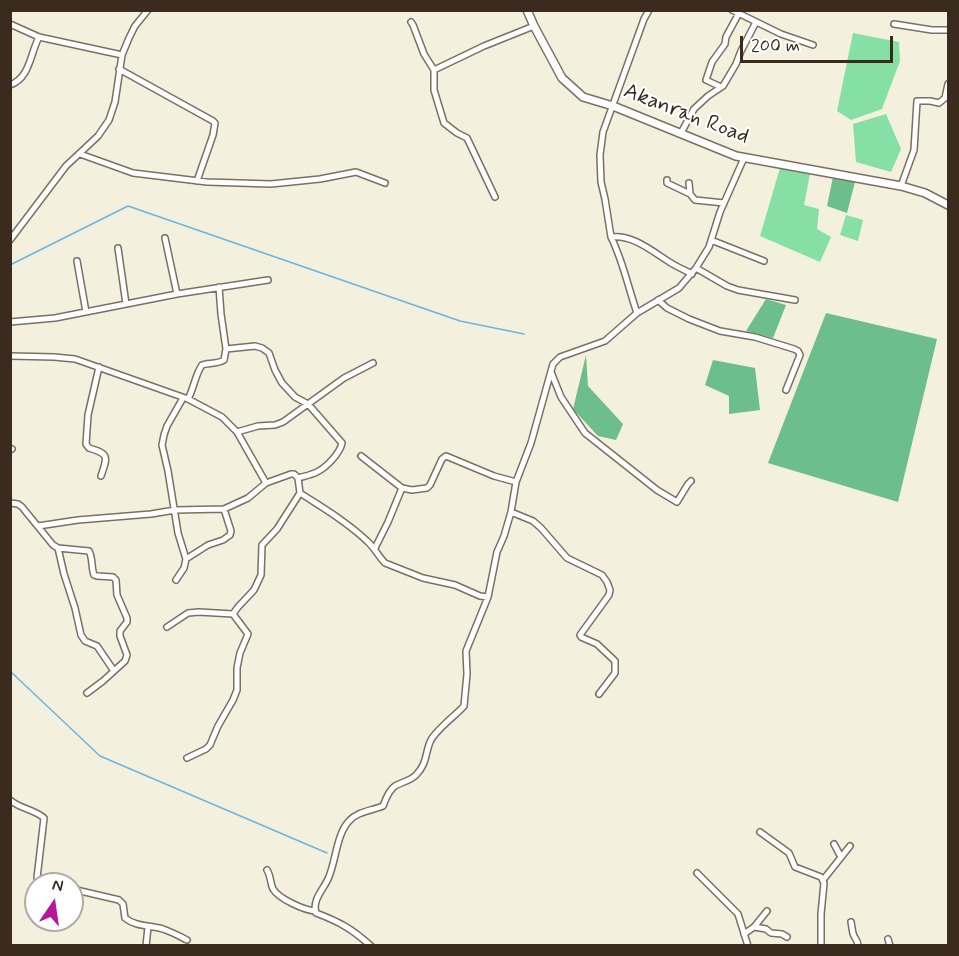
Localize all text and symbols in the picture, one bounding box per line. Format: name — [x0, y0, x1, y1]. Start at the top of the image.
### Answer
scale bar — [743, 24, 896, 62]
text: 200 m — [751, 34, 800, 58]
street label: Akanran Road — [620, 79, 752, 151]
north arrow — [24, 872, 84, 932]
text: N — [50, 874, 65, 897]

